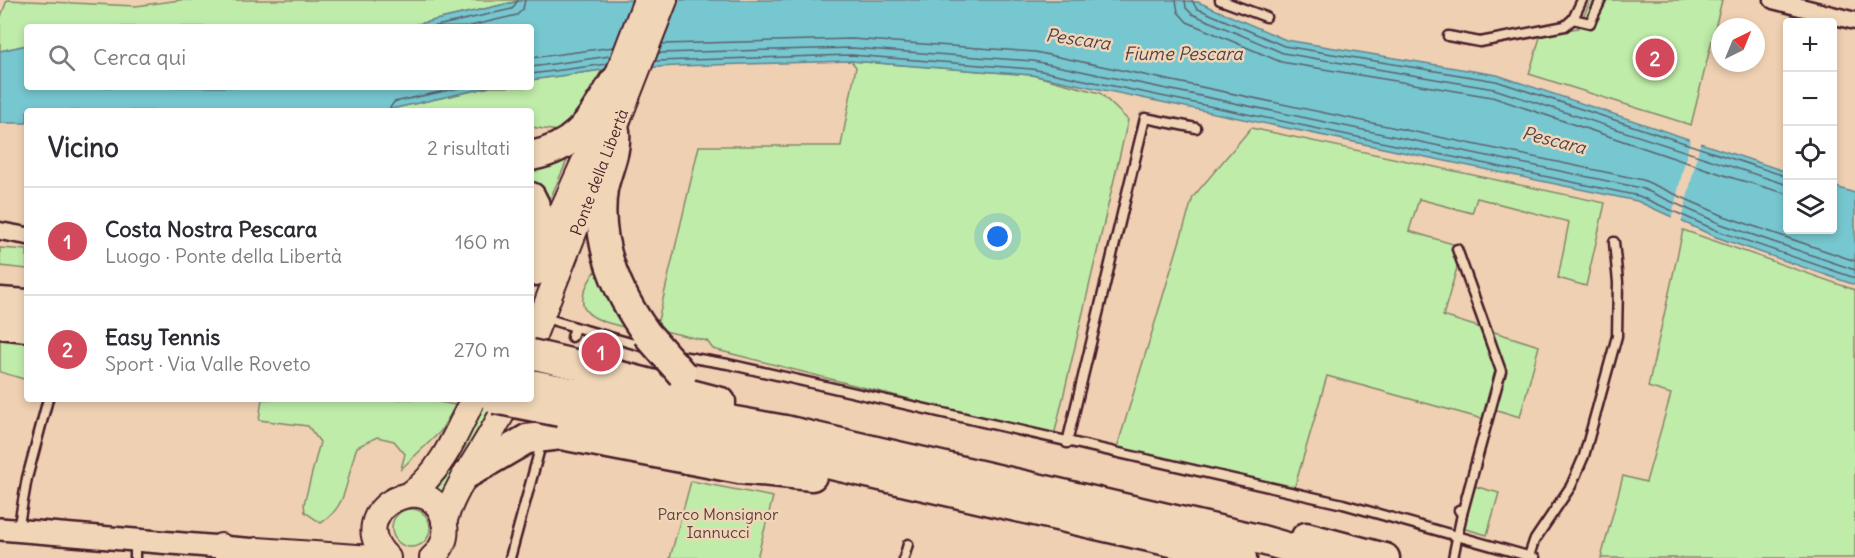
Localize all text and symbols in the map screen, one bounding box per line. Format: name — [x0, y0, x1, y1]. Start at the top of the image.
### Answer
north arrow — [1711, 18, 1765, 72]
map controls — [1783, 18, 1837, 234]
button: + — [1783, 18, 1837, 72]
water label: Pescara — [1044, 23, 1113, 55]
search box — [24, 24, 534, 90]
pin: 2 — [1636, 36, 1674, 80]
icon: search — [45, 41, 78, 74]
water label: Fiume Pescara — [1123, 42, 1244, 65]
text: Cerca qui — [93, 43, 186, 71]
button: − — [1783, 72, 1837, 126]
street label: Ponte della Libertà — [566, 106, 632, 238]
water label: Pescara — [1520, 121, 1590, 159]
button: locate — [1783, 126, 1837, 180]
text: Vicino — [48, 131, 119, 164]
text: 2 risultati — [427, 135, 510, 160]
button: layers — [1783, 180, 1837, 234]
text: Costa Nostra Pescara — [105, 215, 317, 243]
your location — [983, 222, 1012, 251]
text: 1 — [64, 229, 71, 254]
text: 160 m — [455, 229, 510, 254]
text: Luogo · Ponte della Libertà — [105, 243, 342, 268]
text: Easy Tennis — [105, 323, 220, 351]
pin: 1 — [582, 330, 620, 374]
text: 2 — [62, 337, 73, 362]
text: 270 m — [454, 337, 510, 362]
text: Sport · Via Valle Roveto — [105, 351, 311, 376]
park label: Parco Monsignor Iannucci — [657, 504, 779, 542]

